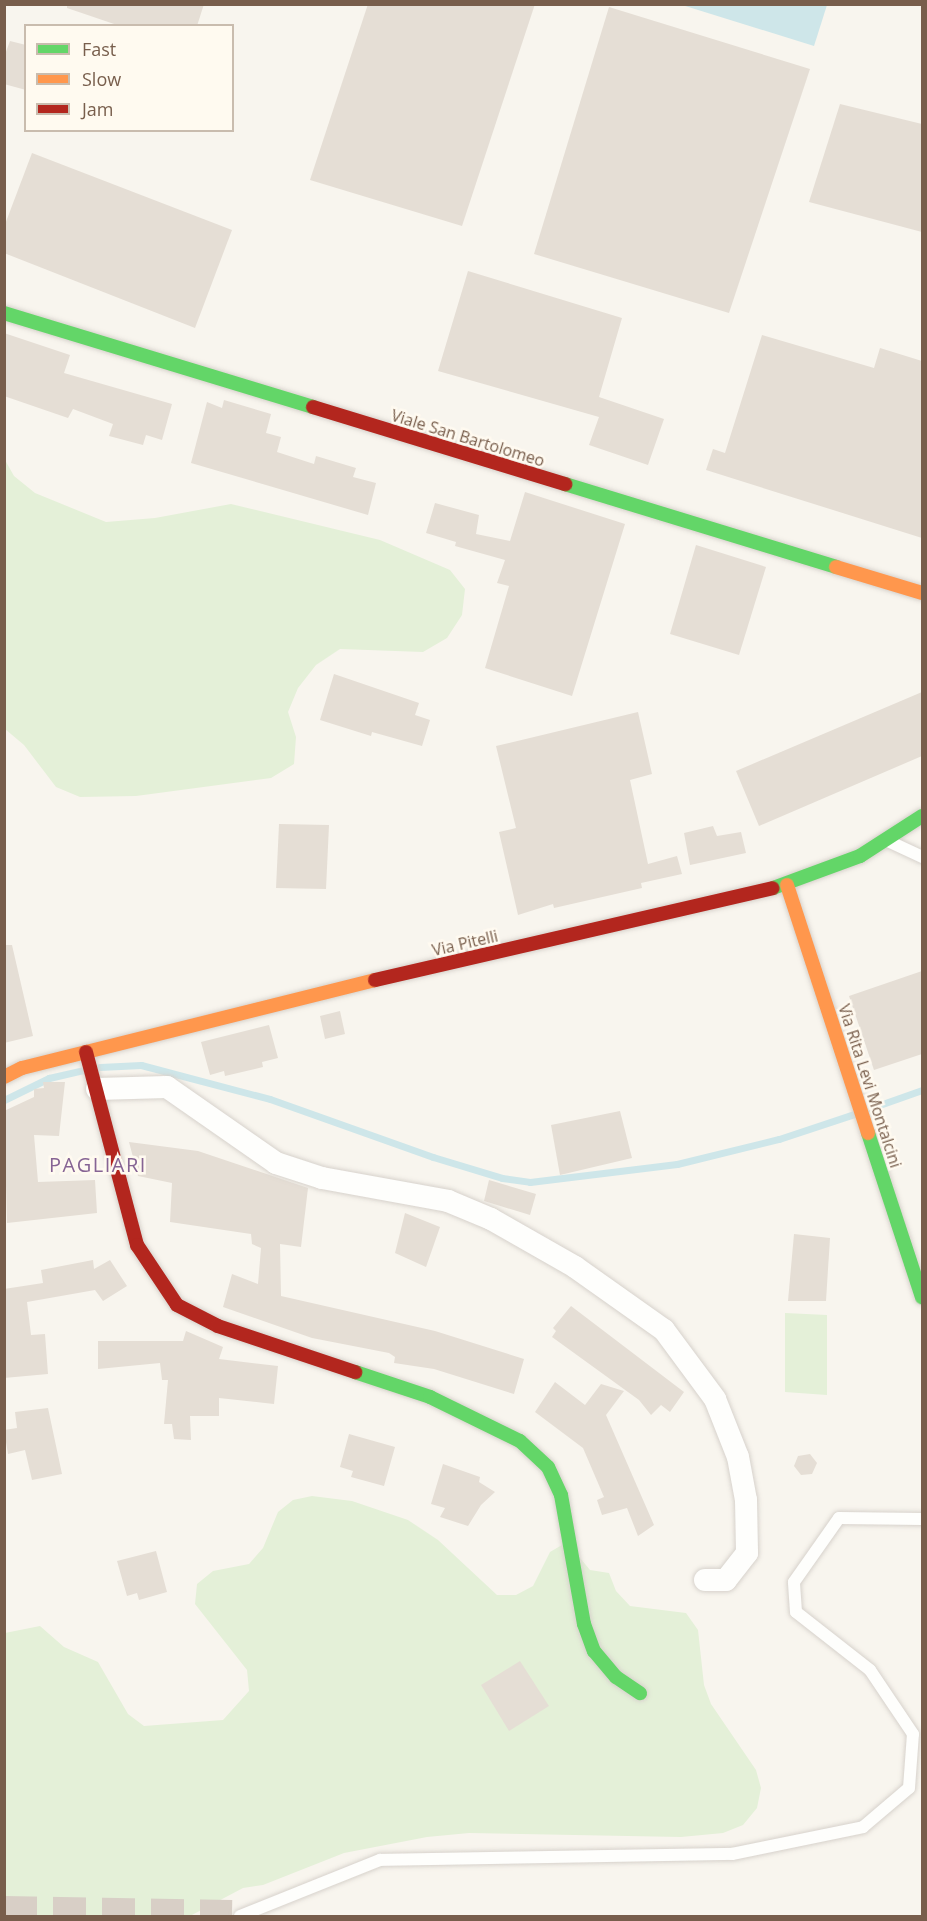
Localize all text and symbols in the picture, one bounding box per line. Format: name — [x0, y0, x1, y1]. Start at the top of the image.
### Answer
legend — [24, 24, 234, 132]
text: Fast — [82, 37, 116, 61]
text: Slow — [82, 67, 121, 91]
text: Jam — [82, 97, 114, 121]
street label: Viale San Bartolomeo — [389, 406, 547, 470]
street label: Via Pitelli — [430, 926, 500, 960]
street label: Via Rita Levi Montalcini — [834, 1002, 906, 1170]
district label: PAGLIARI — [49, 1152, 147, 1176]

